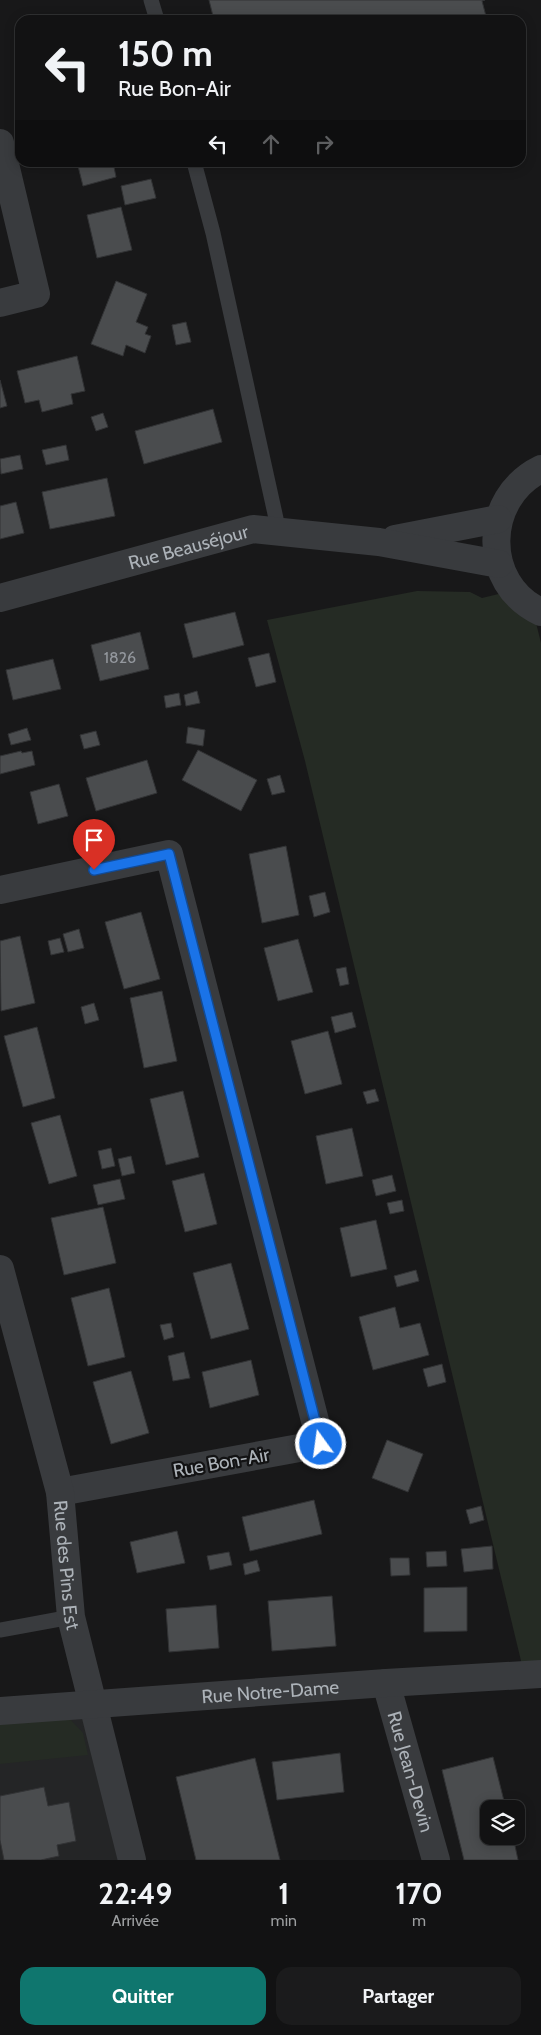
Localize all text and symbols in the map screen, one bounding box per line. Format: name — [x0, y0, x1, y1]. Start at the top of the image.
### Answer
text: 150 m — [118, 32, 213, 75]
icon: left — [35, 35, 100, 100]
text: Rue Bon-Air — [118, 75, 231, 102]
icon: left — [204, 130, 232, 158]
icon: ahead — [257, 130, 285, 158]
icon: right — [310, 130, 338, 158]
street label: Rue Beauséjour — [126, 520, 251, 575]
house number: 1826 — [104, 648, 136, 667]
pin — [73, 819, 115, 870]
icon: arrive — [80, 826, 108, 854]
position arrow — [294, 1417, 346, 1469]
street label: Rue Bon-Air — [171, 1443, 271, 1482]
street label: Rue des Pins Est — [49, 1499, 85, 1633]
street label: Rue Notre-Dame — [201, 1675, 340, 1708]
street label: Rue Jean-Devin — [383, 1709, 439, 1835]
map controls — [480, 1800, 525, 1845]
button: layers — [480, 1800, 525, 1845]
text: 22:49 — [98, 1875, 172, 1912]
text: 1 — [278, 1875, 289, 1912]
text: 170 — [395, 1875, 443, 1912]
text: Arrivée — [112, 1911, 159, 1930]
text: min — [271, 1911, 297, 1930]
text: m — [412, 1911, 426, 1930]
button: Quitter — [20, 1967, 266, 2025]
button: Partager — [276, 1967, 521, 2025]

